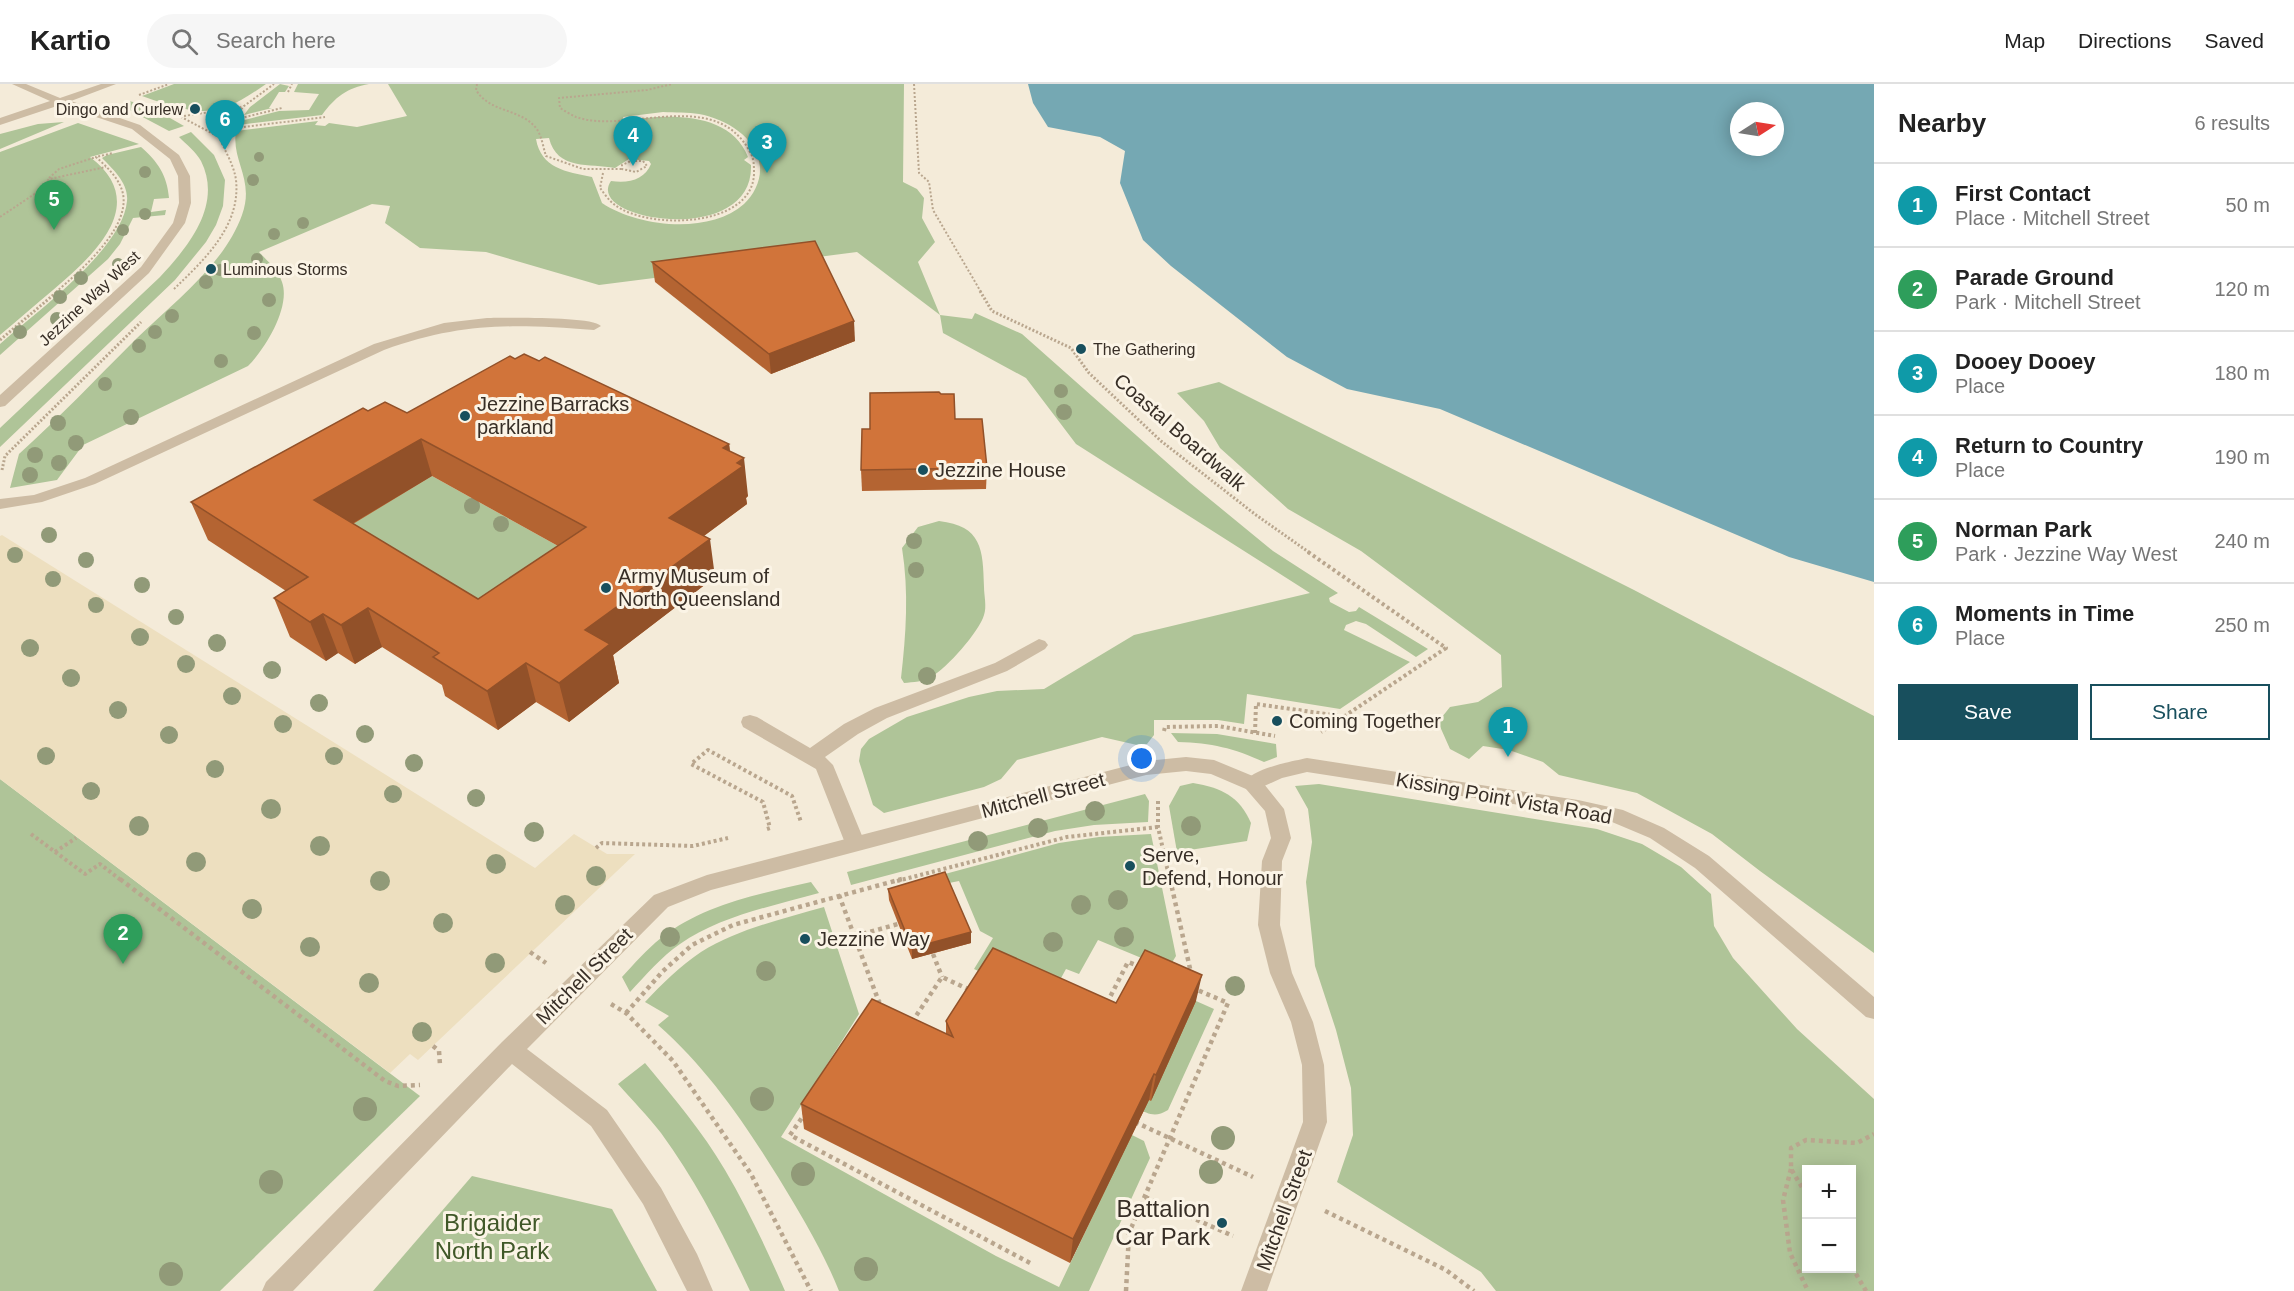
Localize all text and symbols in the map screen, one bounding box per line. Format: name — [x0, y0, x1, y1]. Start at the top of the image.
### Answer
search box — [147, 14, 567, 68]
text: Kartio — [30, 25, 111, 56]
icon: search — [168, 25, 201, 58]
text: Search here — [216, 28, 336, 53]
text: Map — [2004, 29, 2045, 52]
text: Directions — [2078, 29, 2171, 52]
text: Saved — [2204, 29, 2264, 52]
pin: 6 — [206, 100, 244, 150]
place label: Dingo and Curlew — [56, 101, 183, 118]
marker: Dingo and Curlew — [188, 102, 202, 116]
north arrow — [1730, 102, 1784, 156]
text: Nearby — [1898, 108, 1986, 138]
text: 6 results — [2194, 112, 2270, 134]
pin: 4 — [614, 116, 652, 166]
pin: 3 — [748, 124, 786, 173]
pin: 5 — [34, 180, 74, 230]
text: First Contact — [1955, 181, 2091, 206]
text: 1 — [1912, 194, 1923, 216]
text: 50 m — [2226, 194, 2270, 216]
text: Place · Mitchell Street — [1955, 207, 2150, 229]
street label: Jezzine Way West — [36, 247, 143, 349]
place label: Luminous Storms — [223, 261, 348, 278]
marker: Luminous Storms — [204, 262, 218, 276]
text: Parade Ground — [1955, 265, 2114, 290]
text: 2 — [1912, 278, 1923, 300]
text: 120 m — [2214, 278, 2270, 300]
text: Park · Mitchell Street — [1955, 291, 2141, 313]
place label: The Gathering — [1093, 341, 1195, 358]
marker: The Gathering — [1074, 342, 1088, 356]
text: Dooey Dooey — [1955, 349, 2096, 374]
text: 3 — [1912, 362, 1923, 384]
text: 180 m — [2214, 362, 2270, 384]
street label: Coastal Boardwalk — [1110, 369, 1251, 496]
text: Place — [1955, 375, 2005, 397]
place label: Jezzine Barracks parkland — [477, 393, 629, 438]
marker: Jezzine Barracks parkland — [458, 409, 472, 423]
text: Return to Country — [1955, 433, 2143, 458]
text: 4 — [1912, 446, 1923, 468]
text: 190 m — [2214, 446, 2270, 468]
place label: Jezzine House — [935, 459, 1066, 481]
text: Place — [1955, 459, 2005, 481]
marker: Jezzine House — [916, 463, 930, 477]
text: Norman Park — [1955, 517, 2092, 542]
text: 5 — [1912, 530, 1923, 552]
text: 240 m — [2214, 530, 2270, 552]
text: Park · Jezzine Way West — [1955, 543, 2177, 565]
place label: Army Museum of North Queensland — [618, 565, 780, 610]
marker: Army Museum of North Queensland — [599, 581, 613, 595]
text: Moments in Time — [1955, 601, 2134, 626]
text: 6 — [1912, 614, 1923, 636]
text: 250 m — [2214, 614, 2270, 636]
text: Place — [1955, 627, 2005, 649]
button: Save — [1898, 684, 2078, 740]
button: Share — [2090, 684, 2270, 740]
pin: 1 — [1488, 708, 1528, 757]
place label: Coming Together — [1289, 710, 1441, 732]
marker: Coming Together — [1270, 714, 1284, 728]
your location — [1127, 744, 1156, 773]
street label: Mitchell Street — [979, 768, 1107, 822]
street label: Kissing Point Vista Road — [1394, 768, 1614, 828]
place label: Serve, Defend, Honour — [1142, 844, 1284, 889]
marker: Serve, Defend, Honour — [1123, 859, 1137, 873]
pin: 2 — [104, 914, 142, 964]
street label: Mitchell Street — [531, 923, 637, 1029]
place label: Jezzine Way — [817, 928, 930, 950]
marker: Jezzine Way — [798, 932, 812, 946]
street label: Mitchell Street — [1252, 1146, 1316, 1273]
map controls — [1802, 1165, 1856, 1273]
button: + — [1802, 1165, 1856, 1219]
place label: Battalion Car Park — [1115, 1195, 1211, 1250]
park label: Brigaider North Park — [435, 1209, 550, 1264]
marker: Battalion Car Park — [1215, 1216, 1229, 1230]
button: − — [1802, 1219, 1856, 1273]

